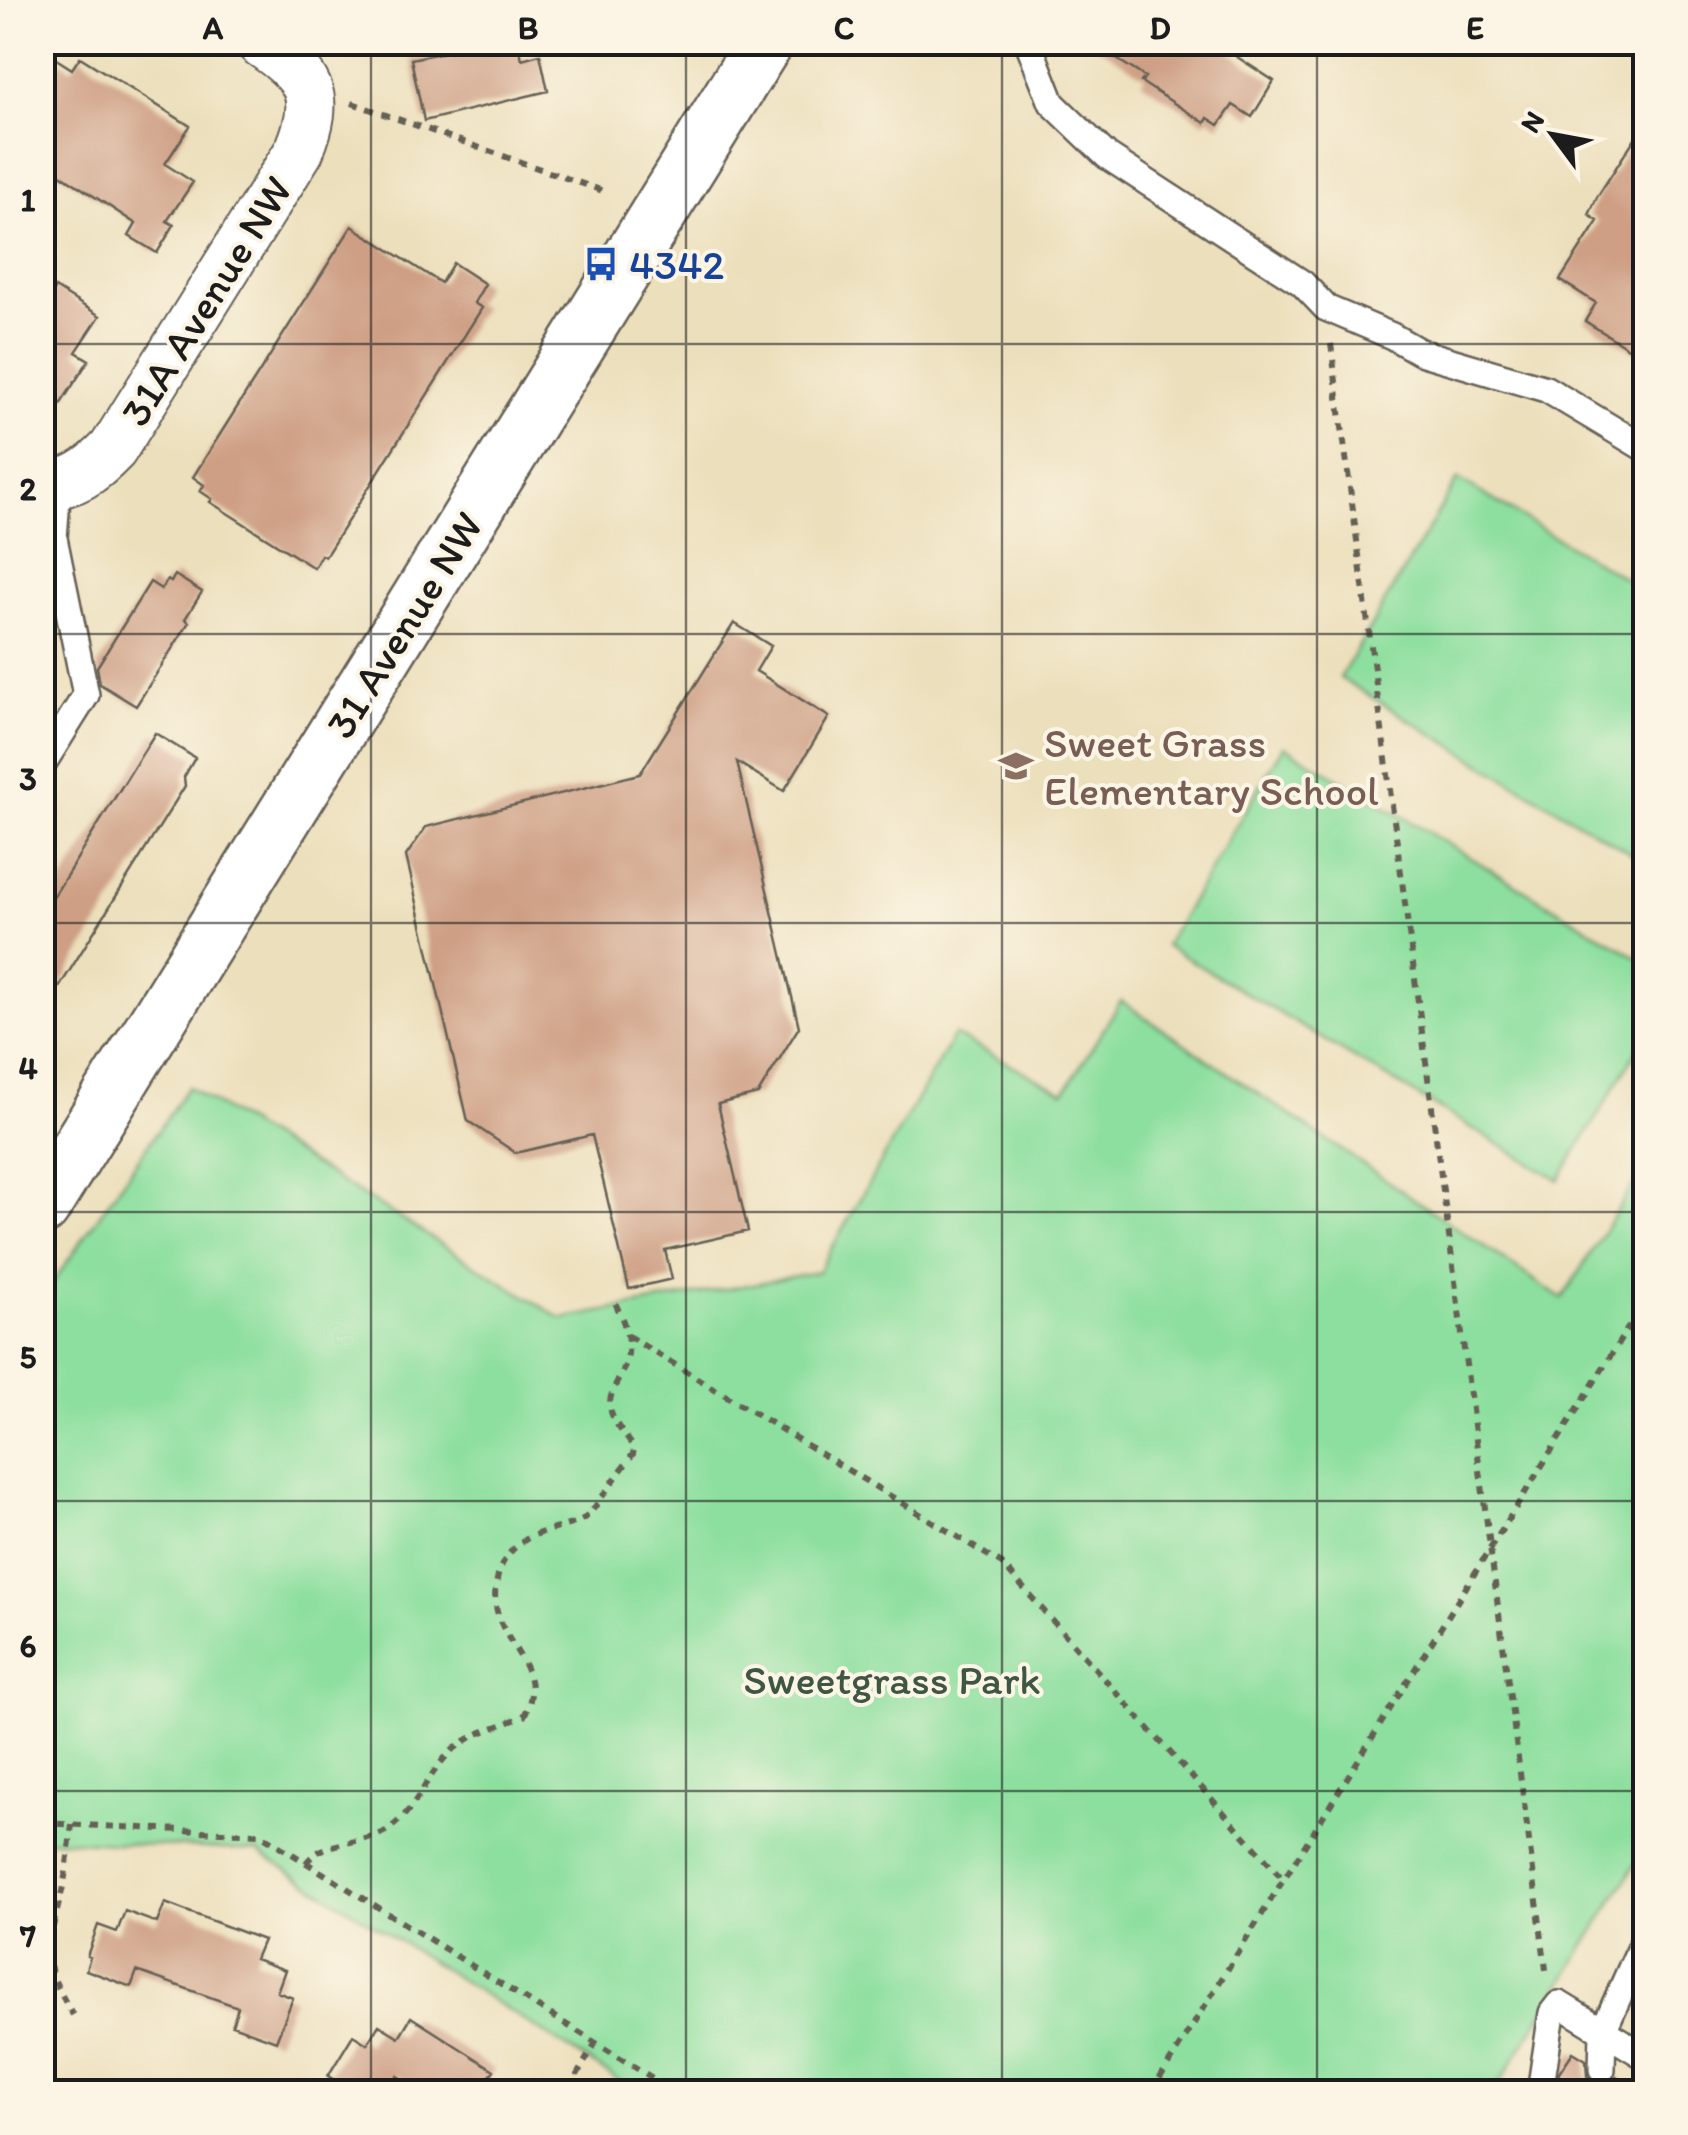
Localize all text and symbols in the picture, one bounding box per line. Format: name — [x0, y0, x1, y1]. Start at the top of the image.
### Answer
text: A — [202, 9, 224, 47]
text: B — [518, 9, 538, 47]
text: C — [834, 9, 854, 47]
text: D — [1149, 9, 1171, 47]
text: E — [1466, 9, 1484, 47]
north arrow — [1503, 85, 1603, 185]
text: N — [1512, 105, 1551, 139]
street label: 31A Avenue NW — [109, 167, 303, 435]
text: 1 — [21, 181, 36, 219]
place label: 4342 — [629, 239, 724, 290]
bus stop icon: 4342 — [582, 245, 620, 283]
text: 2 — [20, 470, 37, 508]
street label: 31 Avenue NW — [314, 503, 494, 747]
place label: Sweet Grass Elementary School — [1044, 717, 1379, 816]
school or university icon: Sweet Grass Elementary School — [997, 747, 1035, 785]
text: 3 — [19, 760, 37, 798]
text: 4 — [18, 1049, 38, 1087]
text: 5 — [20, 1338, 37, 1376]
text: 6 — [20, 1627, 37, 1665]
park label: Sweetgrass Park — [743, 1654, 1041, 1705]
text: 7 — [19, 1917, 36, 1955]

